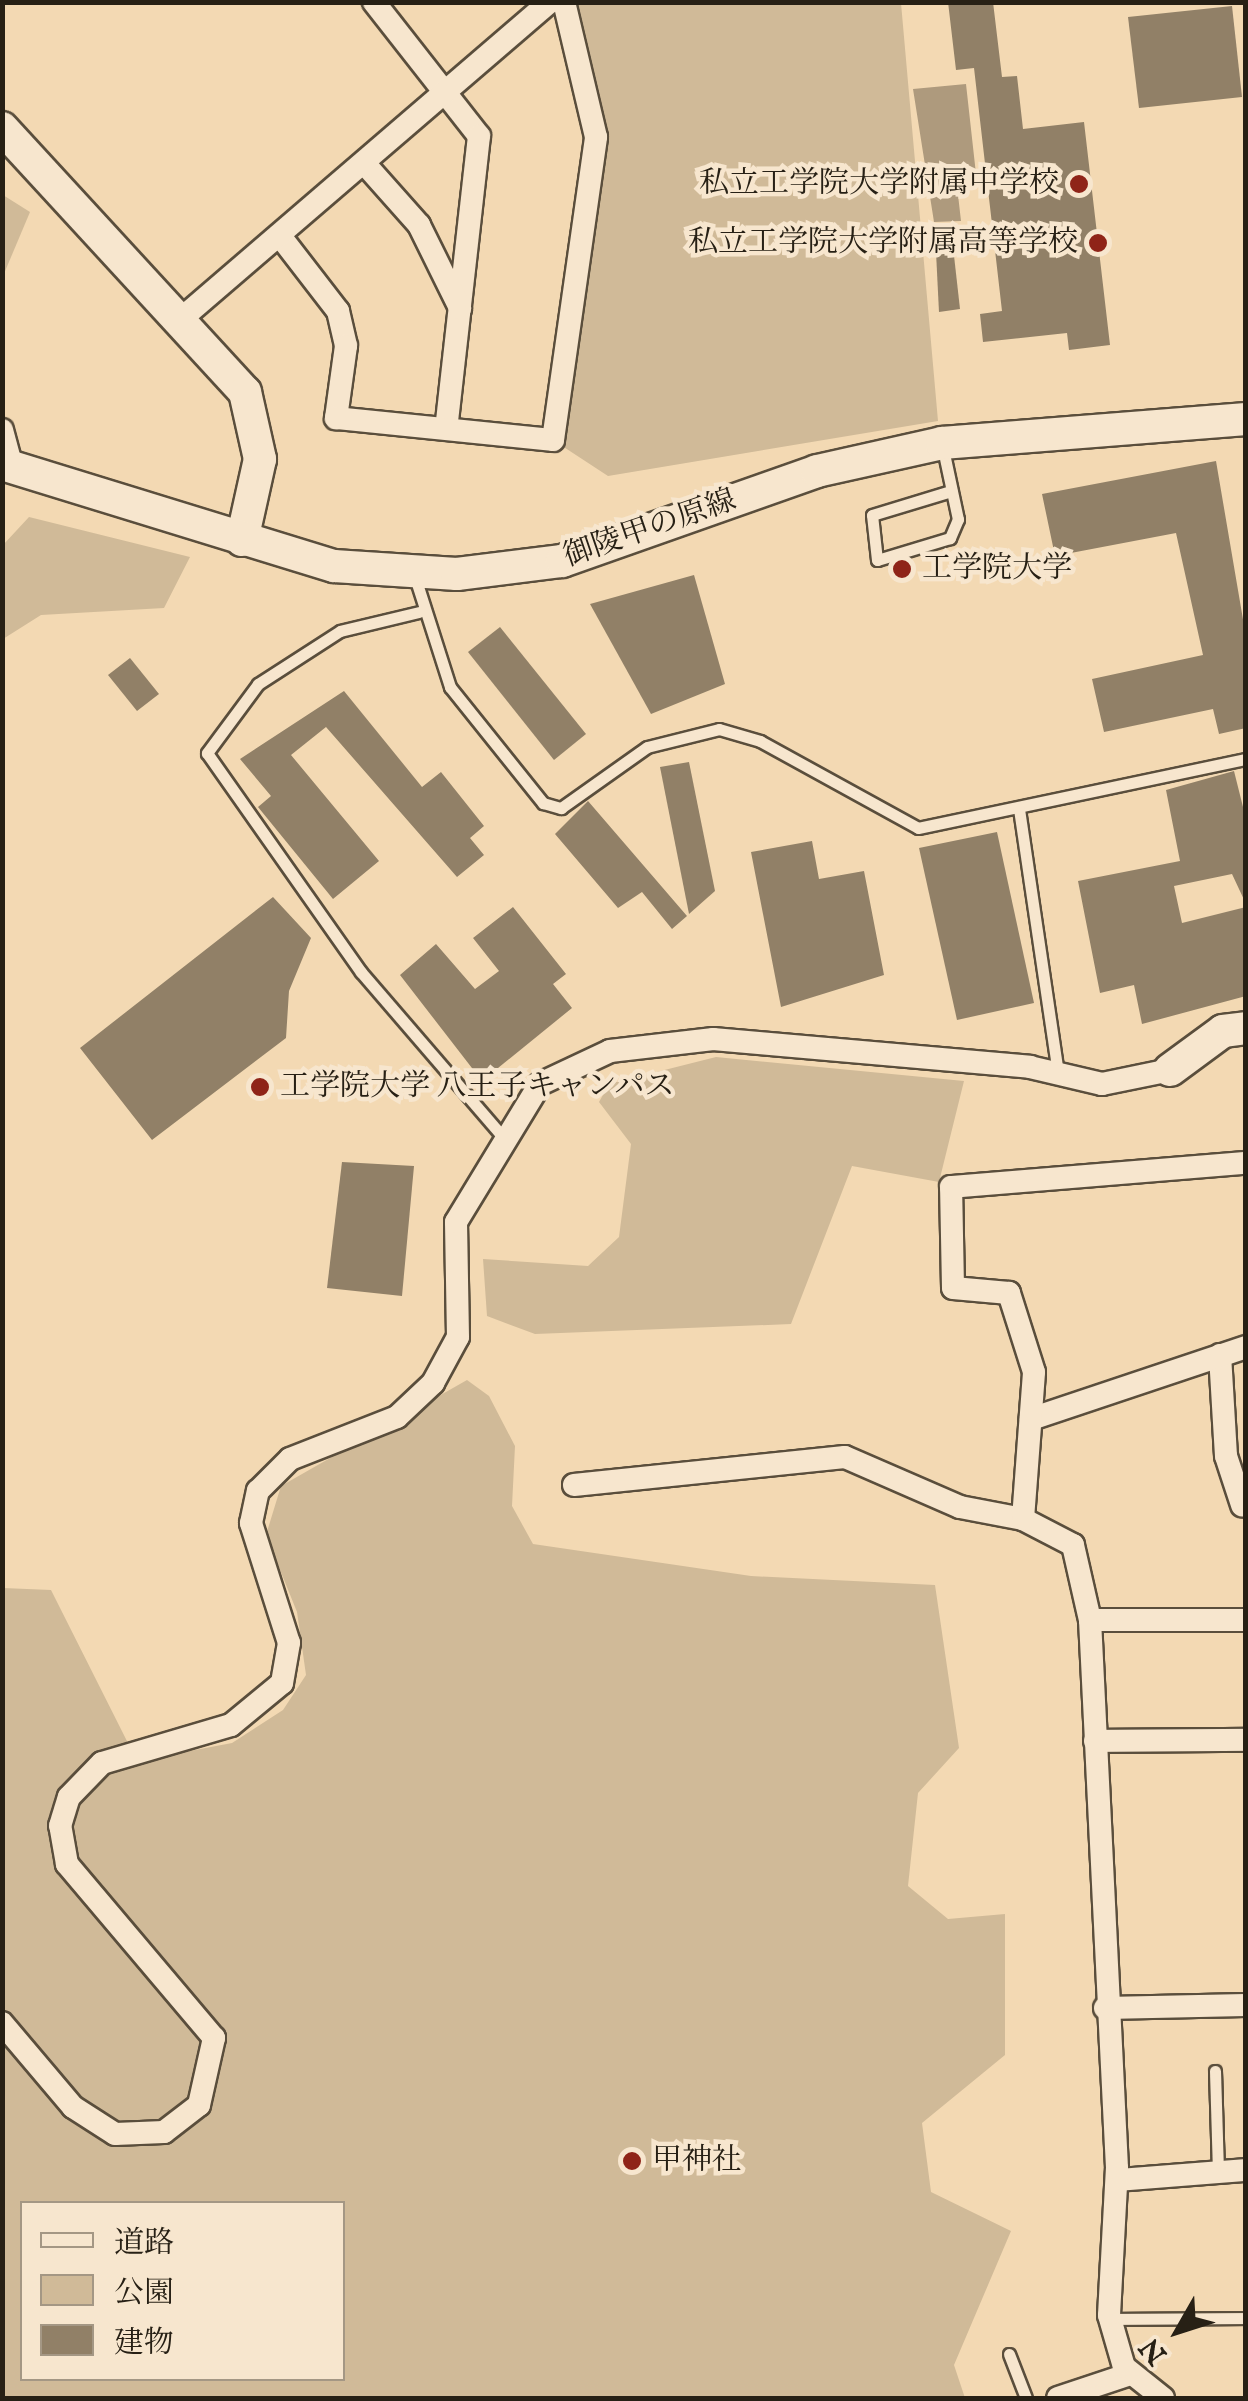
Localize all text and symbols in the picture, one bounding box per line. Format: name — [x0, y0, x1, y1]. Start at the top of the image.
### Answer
place label: 私立工学院大学附属中学校 — [699, 166, 1059, 202]
marker: 私立工学院大学附属中学校 — [1068, 173, 1090, 195]
place label: 私立工学院大学附属高等学校 — [688, 225, 1078, 261]
marker: 私立工学院大学附属高等学校 — [1087, 232, 1109, 254]
street label: 御陵甲の原線 — [559, 483, 741, 575]
place label: 工学院大学 — [922, 551, 1072, 587]
marker: 工学院大学 — [891, 558, 913, 580]
place label: 工学院大学 八王子キャンパス — [280, 1069, 677, 1105]
marker: 工学院大学 八王子キャンパス — [249, 1076, 271, 1098]
place label: 甲神社 — [652, 2143, 742, 2179]
marker: 甲神社 — [621, 2150, 643, 2172]
legend — [20, 2201, 345, 2381]
text: 道路 — [114, 2225, 174, 2263]
text: 公園 — [114, 2275, 174, 2313]
north arrow — [1128, 2281, 1228, 2381]
text: 建物 — [114, 2325, 174, 2363]
text: N — [1133, 2330, 1176, 2371]

